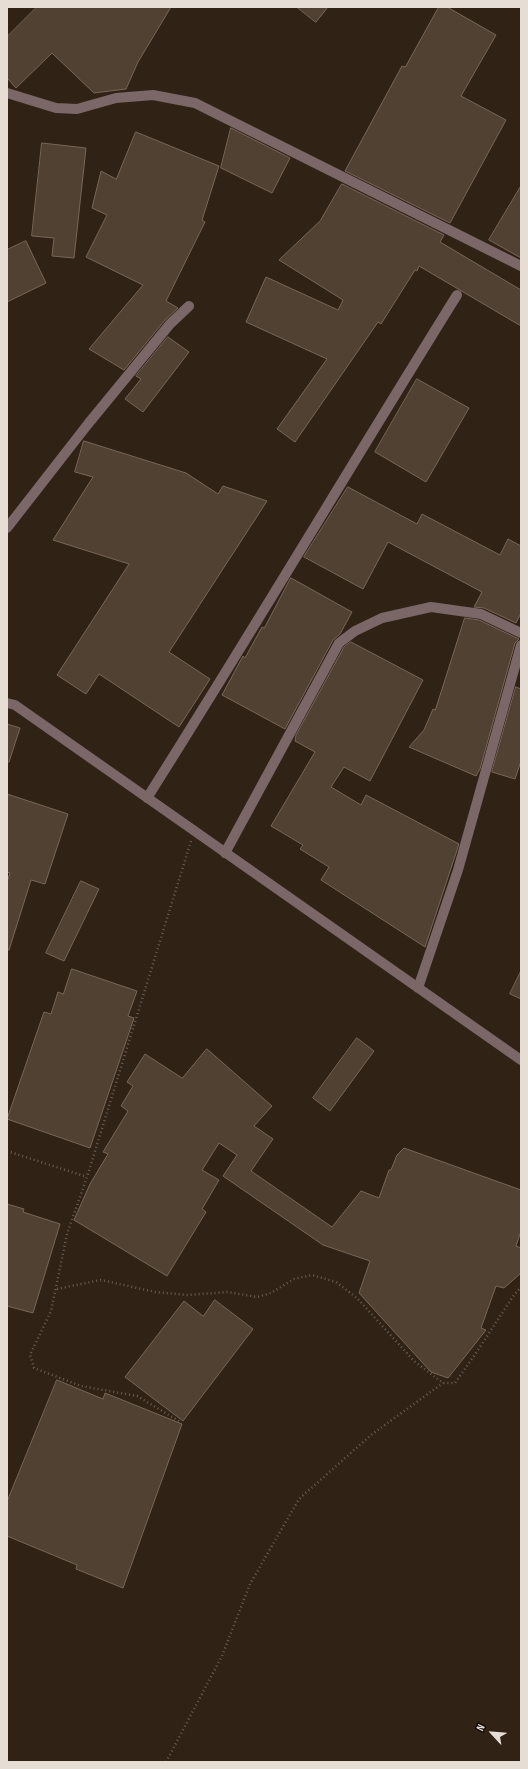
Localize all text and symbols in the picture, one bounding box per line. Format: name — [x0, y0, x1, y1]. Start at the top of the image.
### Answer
north arrow — [472, 1713, 512, 1753]
text: N — [474, 1722, 488, 1733]

